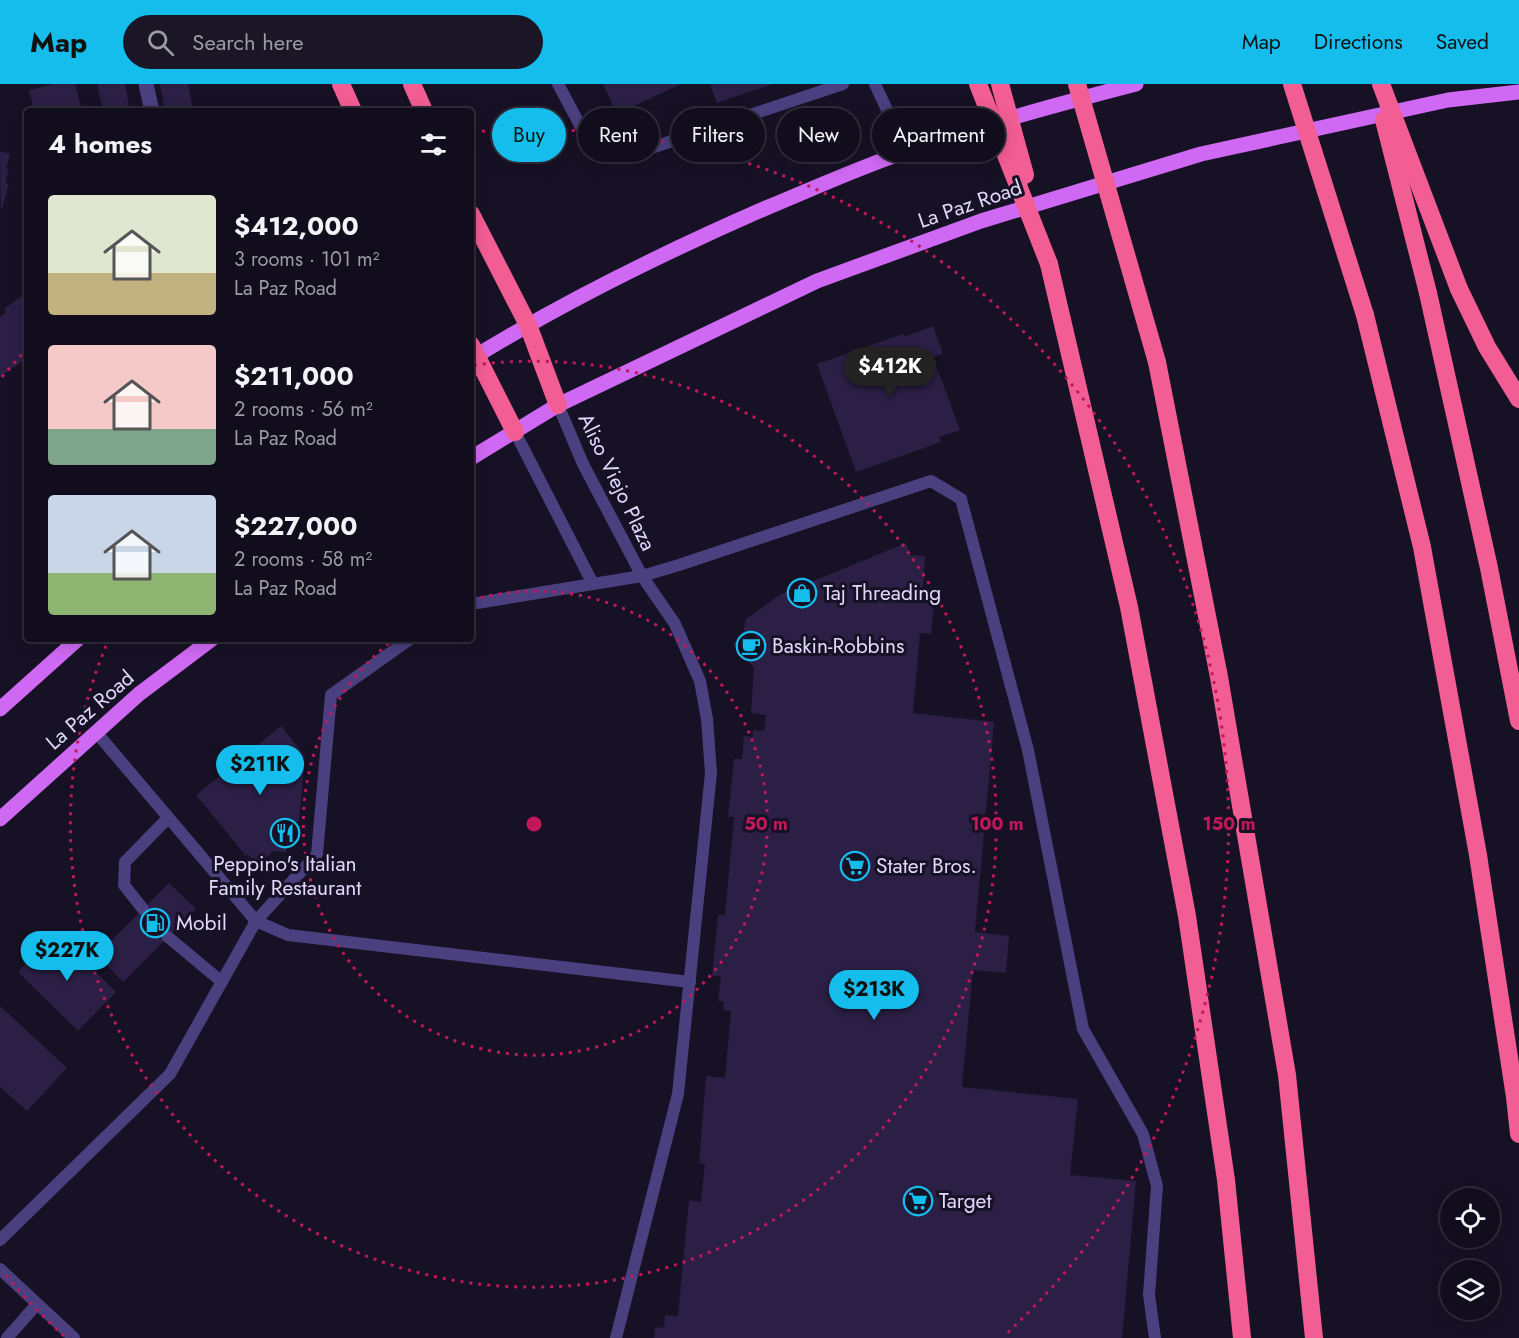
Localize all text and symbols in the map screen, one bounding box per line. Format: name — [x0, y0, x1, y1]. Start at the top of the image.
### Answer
search box — [123, 15, 543, 69]
text: Map — [30, 22, 87, 63]
icon: search — [144, 26, 177, 59]
text: Search here — [192, 26, 304, 58]
text: Map — [1242, 27, 1281, 57]
text: Directions — [1314, 27, 1403, 57]
text: Saved — [1436, 27, 1489, 57]
chip: Buy — [492, 108, 566, 162]
chip: Rent — [578, 108, 659, 162]
chip: Filters — [671, 108, 765, 162]
chip: New — [777, 108, 860, 162]
chip: Apartment — [872, 108, 1005, 162]
text: 4 homes — [48, 125, 152, 163]
icon: filters — [417, 128, 450, 161]
street label: La Paz Road — [914, 172, 1026, 236]
text: $412,000 — [234, 207, 359, 245]
icon: home — [96, 219, 168, 291]
text: 3 rooms · 101 m² — [234, 245, 380, 274]
text: La Paz Road — [234, 274, 337, 303]
pin: $412K — [848, 347, 932, 398]
text: $412K — [858, 352, 922, 381]
text: $211,000 — [234, 357, 354, 395]
icon: home — [96, 369, 168, 441]
text: 2 rooms · 56 m² — [234, 395, 373, 424]
street label: Aliso Viejo Plaza — [571, 408, 663, 556]
text: La Paz Road — [234, 424, 337, 453]
text: $227,000 — [234, 507, 357, 545]
icon: home — [96, 519, 168, 591]
text: 2 rooms · 58 m² — [234, 545, 372, 574]
text: La Paz Road — [234, 574, 337, 603]
shop icon: Taj Threading — [786, 577, 818, 609]
place label: Taj Threading — [823, 578, 941, 608]
cafe icon: Baskin-Robbins — [735, 630, 767, 662]
place label: Baskin-Robbins — [772, 631, 905, 661]
street label: La Paz Road — [39, 663, 141, 757]
pin: $211K — [218, 745, 302, 796]
text: $211K — [230, 750, 290, 779]
text: 50 m — [744, 811, 788, 837]
text: 100 m — [970, 811, 1024, 837]
text: 150 m — [1203, 811, 1255, 837]
centre of rings — [524, 814, 544, 834]
restaurant icon: Peppino's Italian Family Restaurant — [269, 817, 301, 849]
place label: Peppino's Italian Family Restaurant — [209, 849, 361, 903]
supermarket icon: Stater Bros. — [839, 850, 871, 882]
place label: Stater Bros. — [876, 851, 977, 881]
fuel station icon: Mobil — [139, 907, 171, 939]
place label: Mobil — [176, 908, 227, 938]
pin: $227K — [25, 931, 109, 982]
text: $227K — [35, 936, 99, 965]
pin: $213K — [832, 970, 916, 1021]
text: $213K — [843, 975, 905, 1004]
supermarket icon: Target — [902, 1185, 934, 1217]
place label: Target — [939, 1186, 991, 1216]
map controls — [1440, 1188, 1500, 1320]
button: locate — [1440, 1188, 1500, 1248]
button: layers — [1440, 1260, 1500, 1320]

